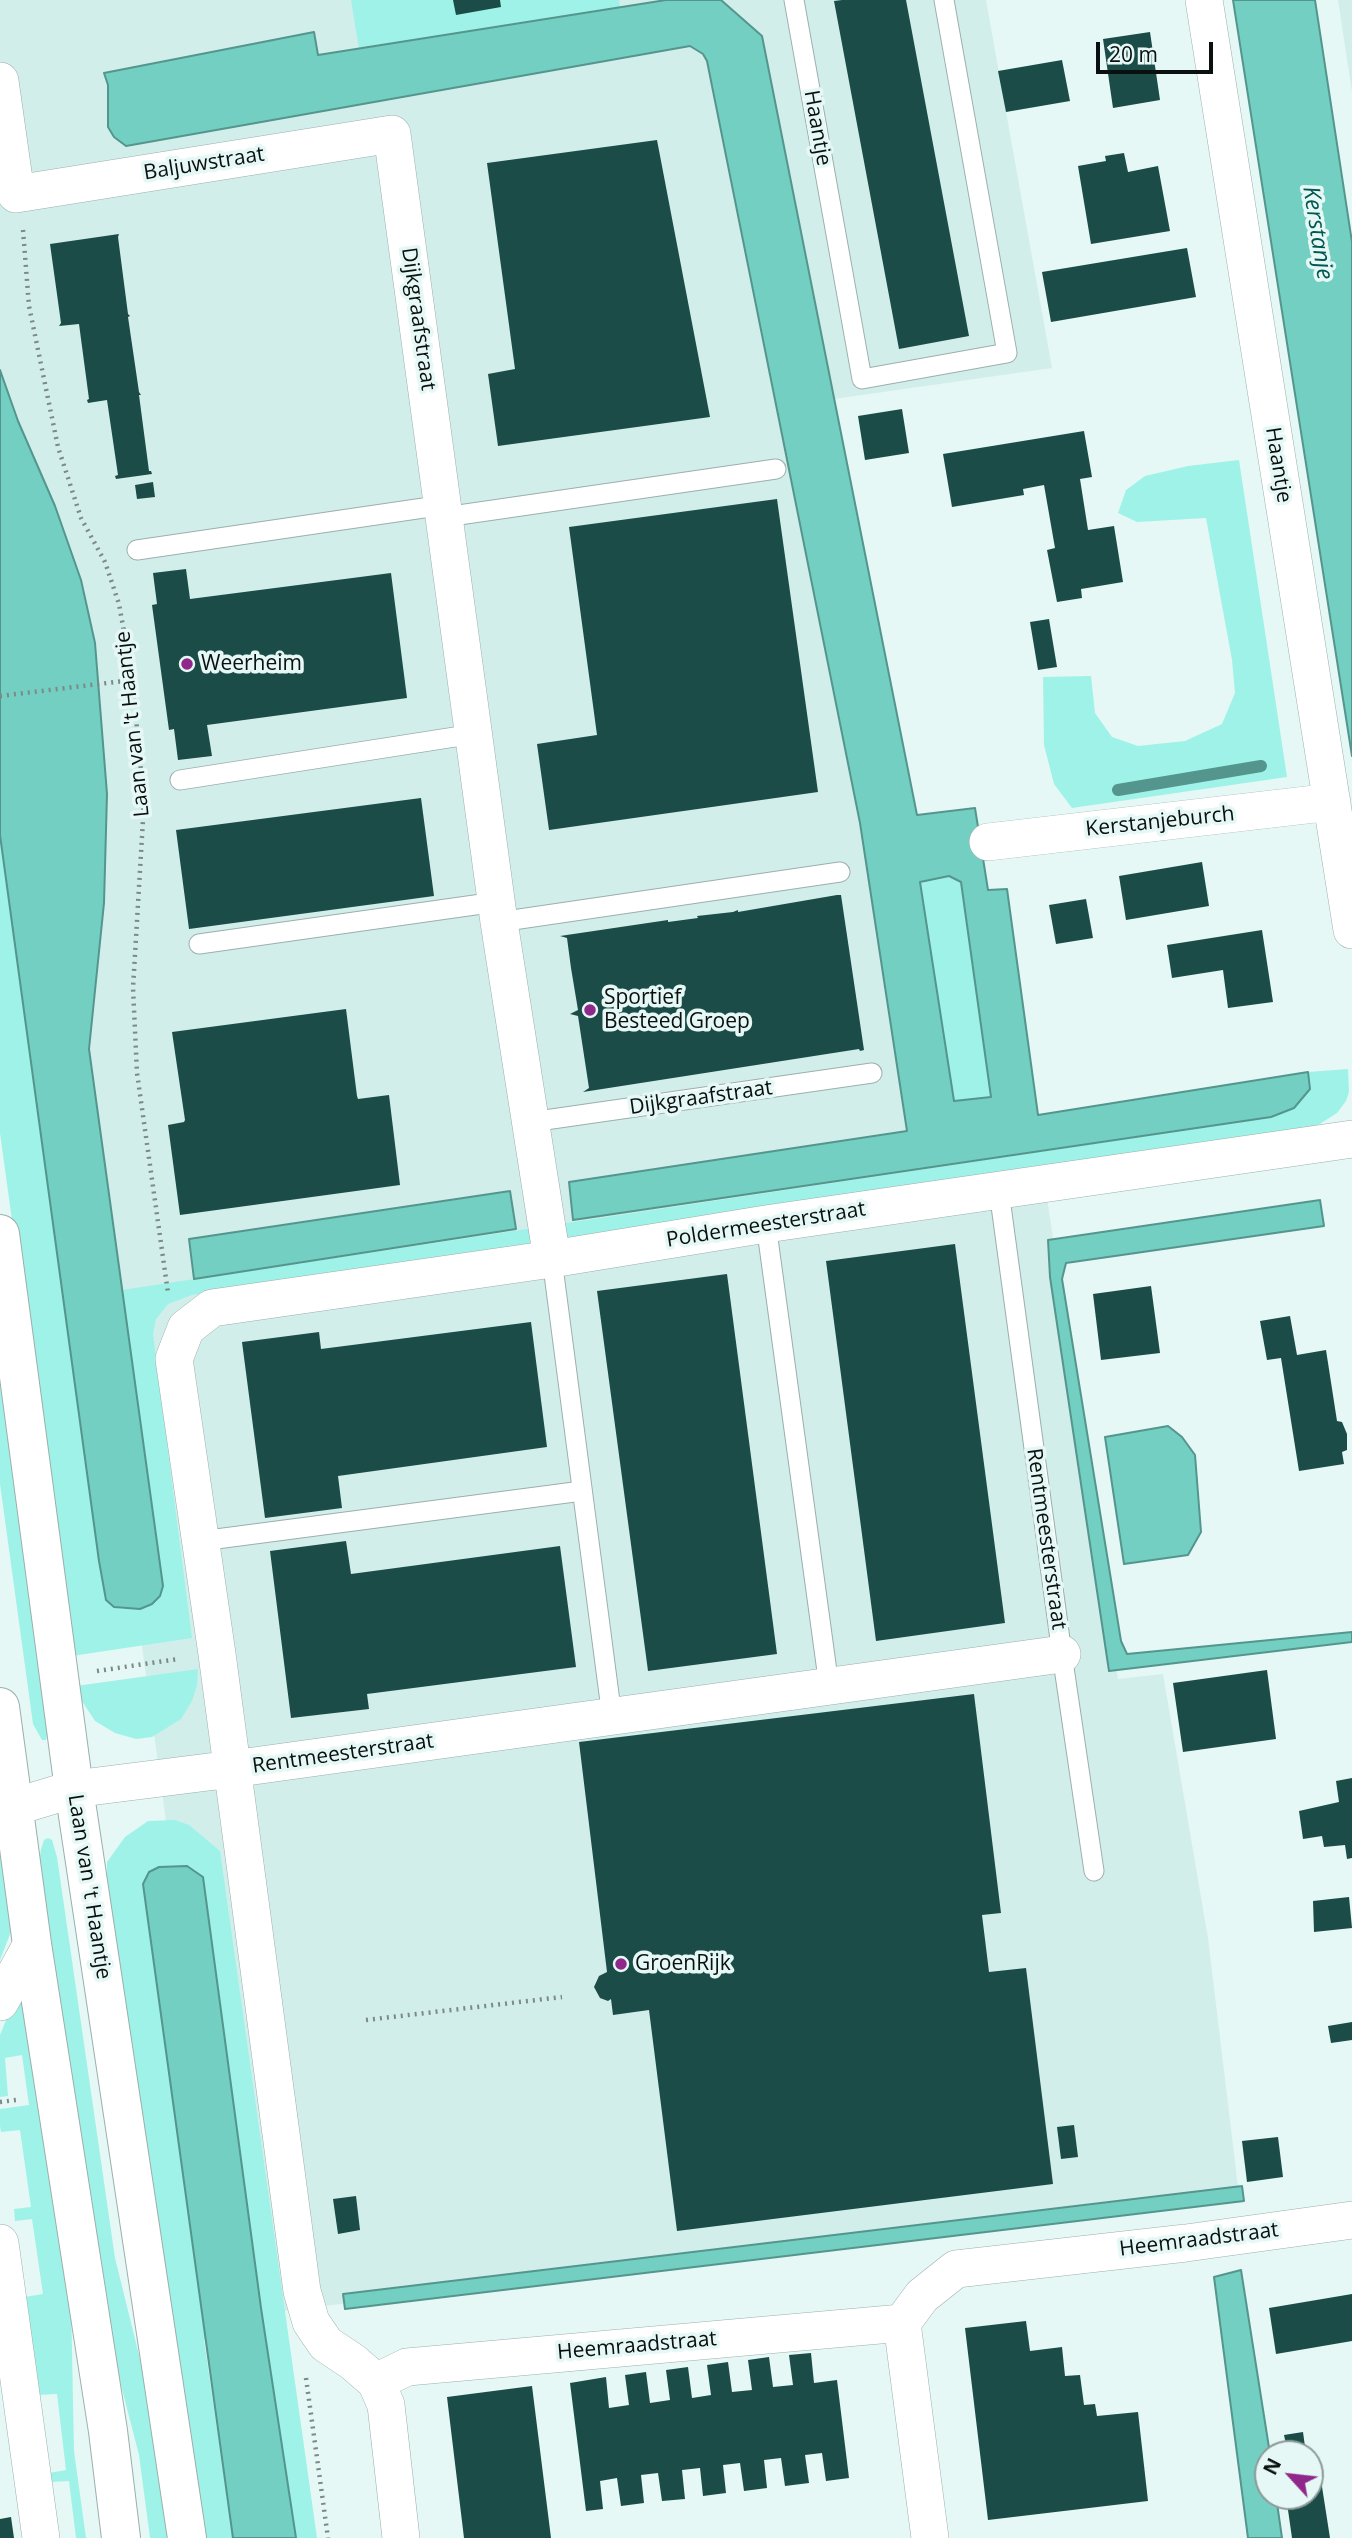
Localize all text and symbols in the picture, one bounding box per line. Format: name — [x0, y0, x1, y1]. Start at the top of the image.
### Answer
scale bar — [1100, 28, 1217, 72]
text: 20 m — [1109, 40, 1158, 68]
street label: Haantje — [798, 88, 836, 168]
street label: Baljuwstraat — [142, 142, 266, 186]
water label: Kerstanje — [1296, 184, 1338, 282]
street label: Dijkgraafstraat — [395, 246, 441, 392]
street label: Haantje — [1260, 425, 1296, 505]
street label: Laan van 't Haantje — [111, 630, 155, 818]
place label: Weerheim — [201, 651, 302, 677]
marker: Weerheim — [179, 656, 195, 672]
street label: Kerstanjeburch — [1084, 802, 1236, 842]
place label: Sportief Besteed Groep — [604, 985, 750, 1035]
marker: Sportief Besteed Groep — [582, 1002, 598, 1018]
street label: Dijkgraafstraat — [628, 1075, 774, 1121]
street label: Poldermeesterstraat — [664, 1197, 868, 1253]
street label: Rentmeesterstraat — [1021, 1447, 1071, 1631]
street label: Rentmeesterstraat — [251, 1729, 435, 1779]
street label: Laan van 't Haantje — [62, 1793, 116, 1981]
place label: GroenRijk — [635, 1951, 731, 1977]
marker: GroenRijk — [613, 1956, 629, 1972]
street label: Heemraadstraat — [1118, 2218, 1280, 2262]
street label: Heemraadstraat — [556, 2326, 718, 2366]
north arrow — [1254, 2440, 1324, 2510]
text: N — [1257, 2454, 1287, 2479]

